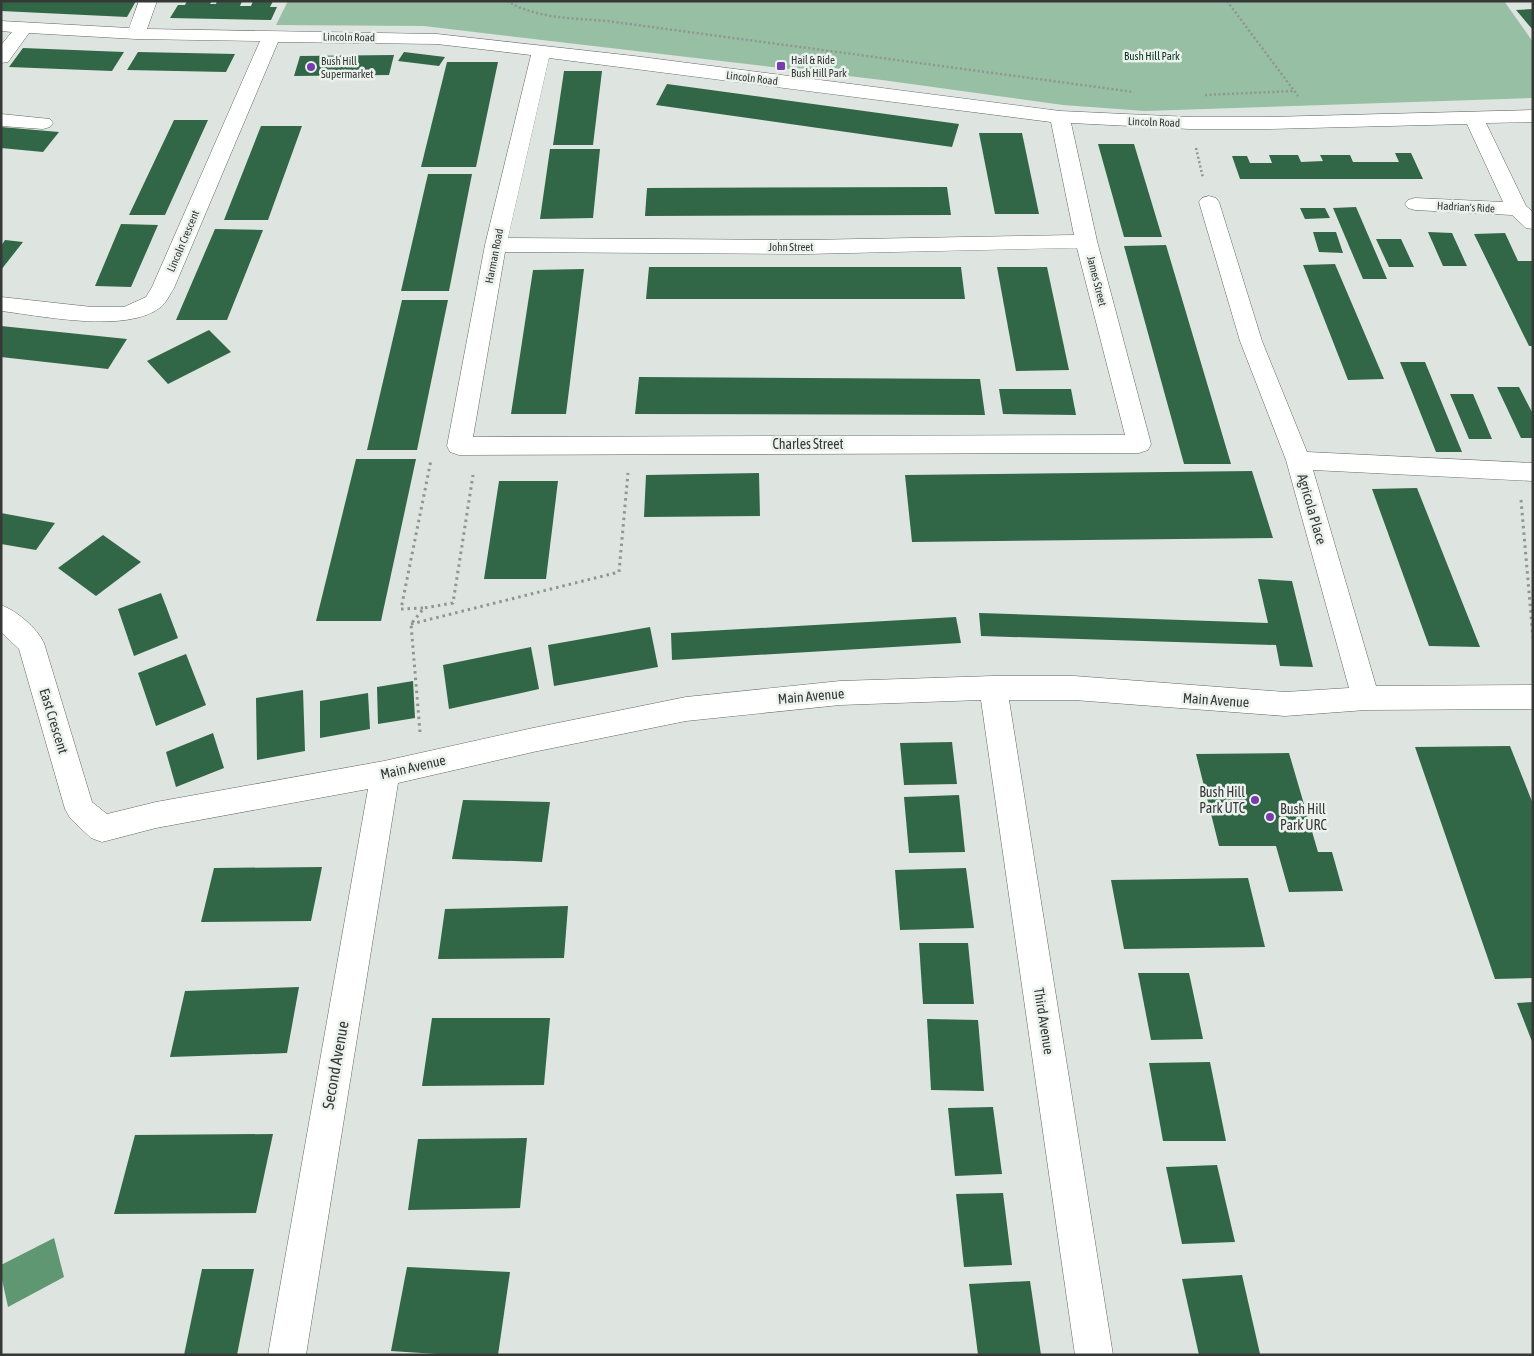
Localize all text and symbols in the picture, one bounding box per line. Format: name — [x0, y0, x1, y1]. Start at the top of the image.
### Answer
street label: Lincoln Road — [323, 31, 375, 43]
park label: Bush Hill Park — [1124, 50, 1180, 62]
place label: Hail & Ride Bush Hill Park — [791, 54, 847, 79]
place label: Bush Hill Supermarket — [321, 55, 373, 80]
marker: Hail & Ride Bush Hill Park — [775, 60, 787, 72]
marker: Bush Hill Supermarket — [305, 61, 317, 73]
street label: Lincoln Road — [725, 69, 779, 87]
street label: Lincoln Road — [1128, 115, 1180, 129]
street label: Hadrian's Ride — [1437, 199, 1495, 215]
street label: Lincoln Crescent — [165, 208, 201, 274]
street label: Harman Road — [483, 228, 505, 284]
street label: John Street — [768, 241, 814, 253]
street label: James Street — [1085, 255, 1109, 307]
street label: Charles Street — [772, 436, 844, 452]
street label: Agricola Place — [1294, 472, 1330, 546]
street label: Main Avenue — [777, 685, 845, 707]
street label: East Crescent — [36, 686, 72, 756]
street label: Main Avenue — [1182, 690, 1250, 710]
street label: Main Avenue — [379, 752, 447, 782]
place label: Bush Hill Park UTC — [1199, 784, 1246, 816]
marker: Bush Hill Park UTC — [1249, 794, 1261, 806]
place label: Bush Hill Park URC — [1280, 801, 1327, 833]
marker: Bush Hill Park URC — [1264, 811, 1276, 823]
street label: Third Avenue — [1031, 987, 1057, 1055]
street label: Second Avenue — [318, 1020, 352, 1110]

